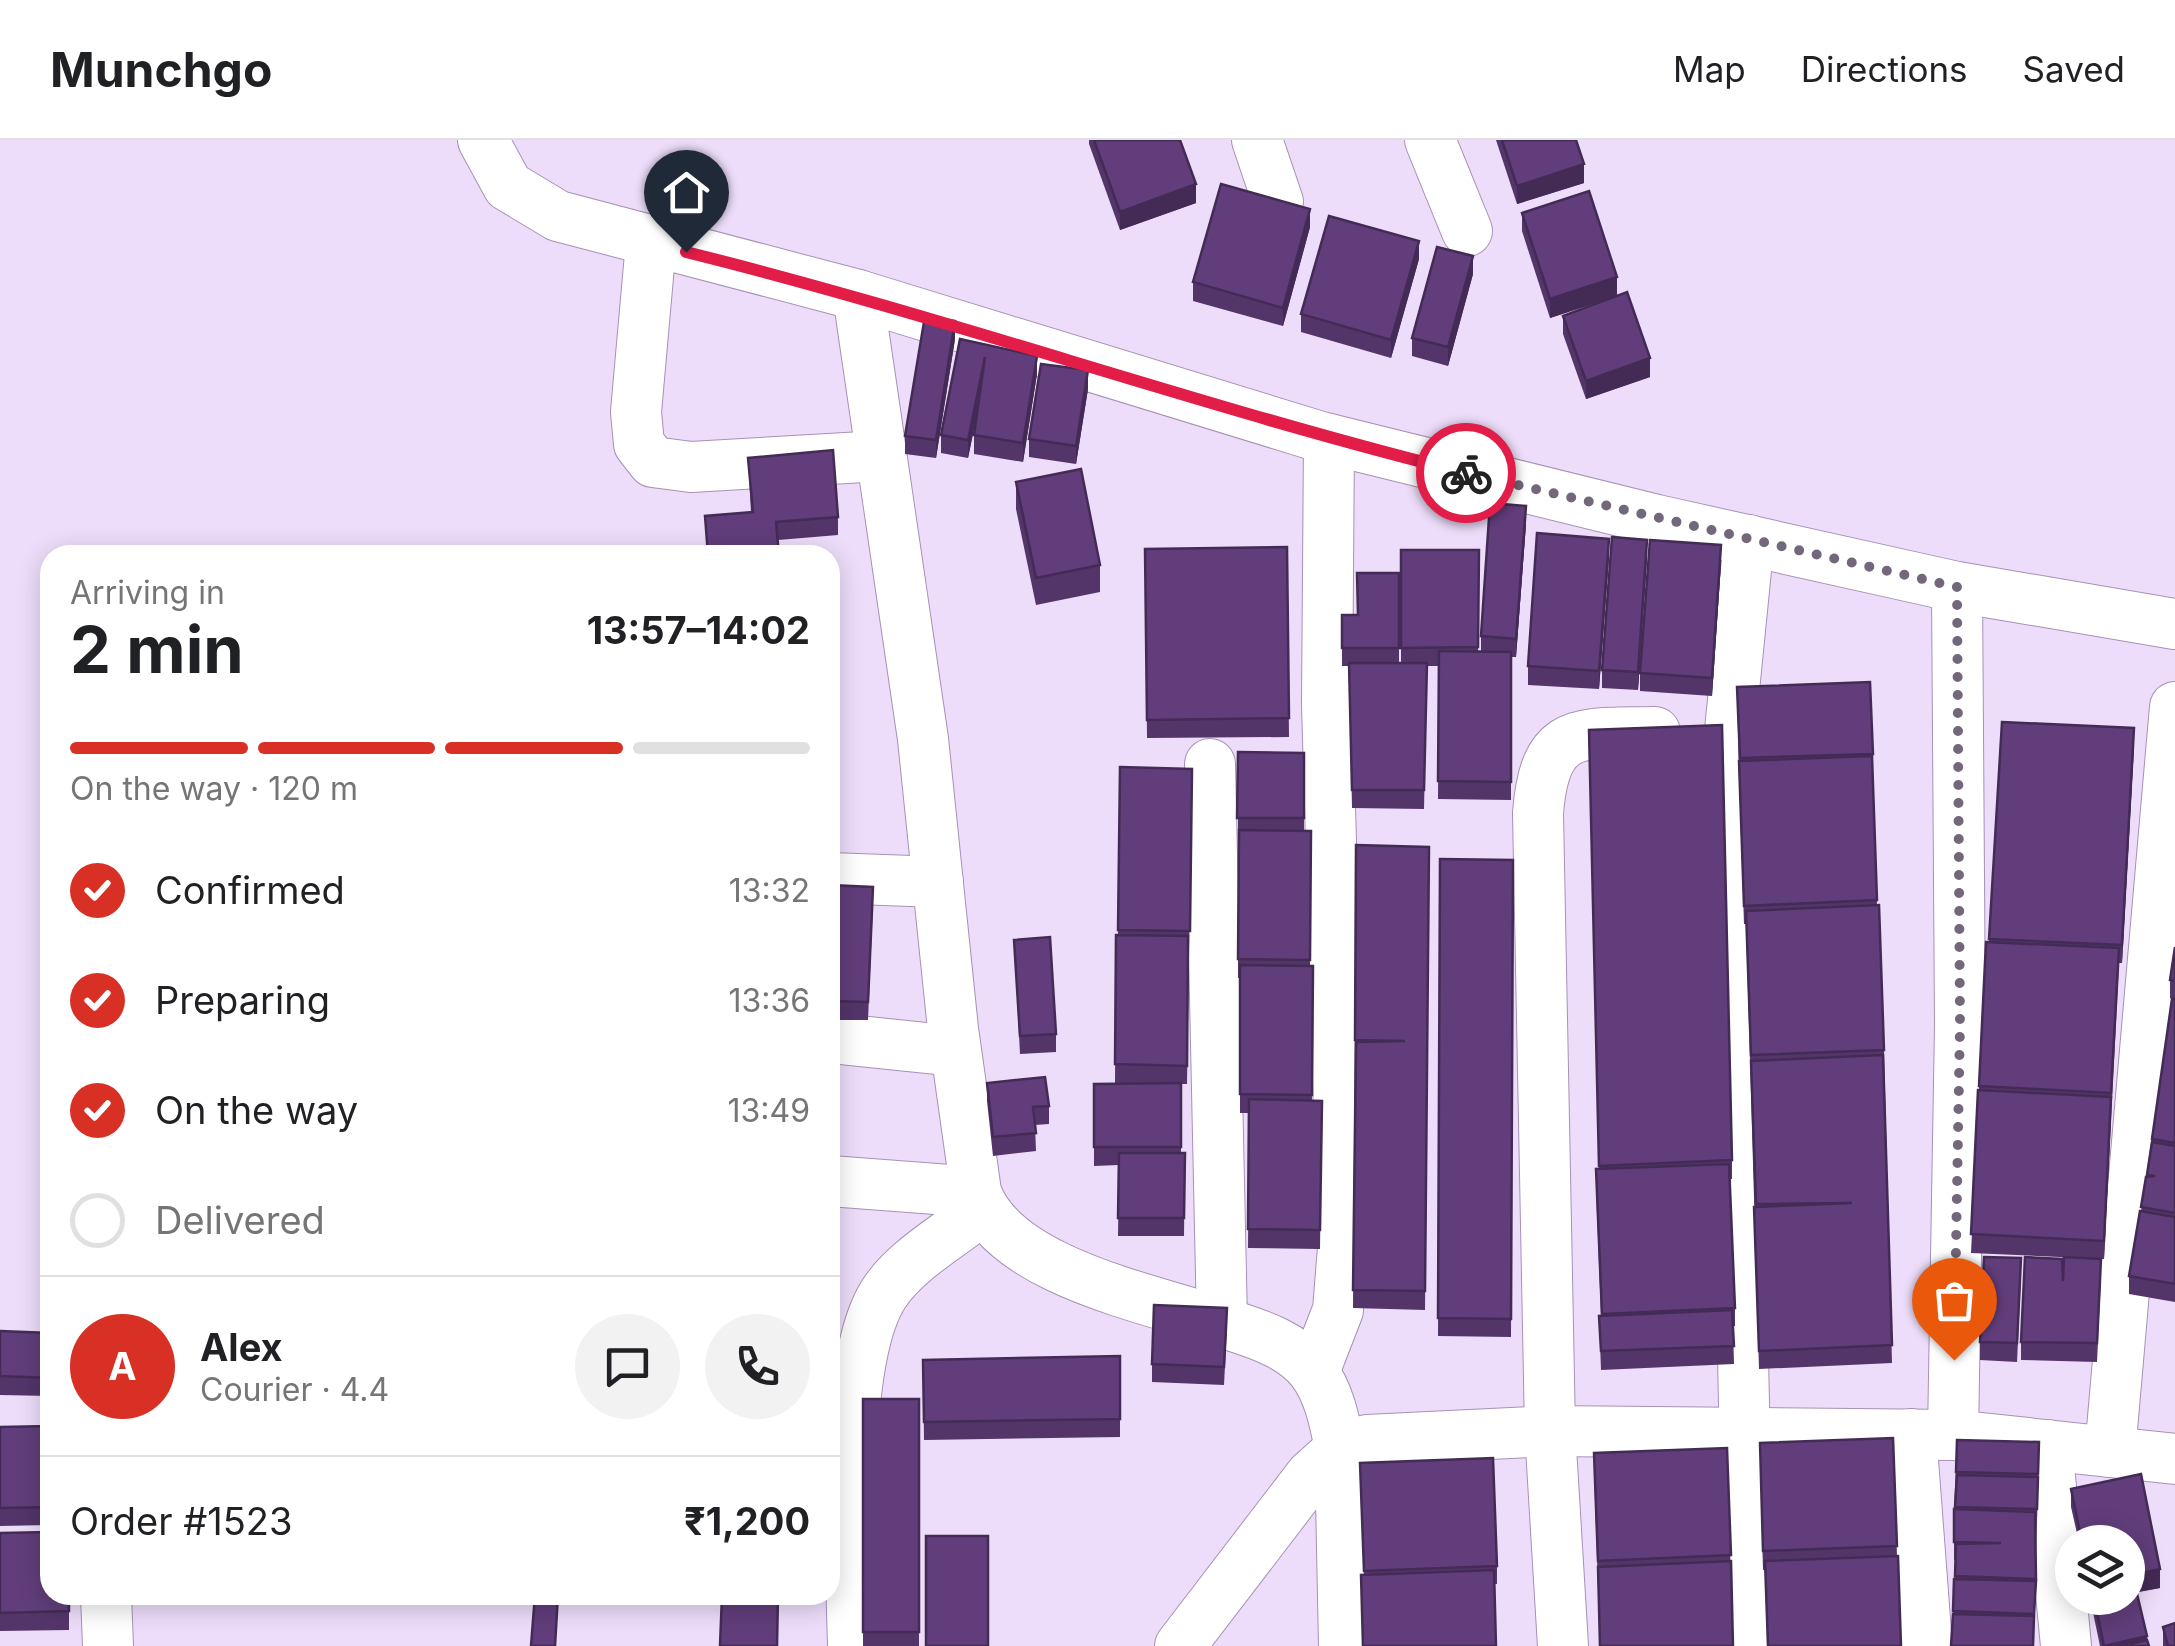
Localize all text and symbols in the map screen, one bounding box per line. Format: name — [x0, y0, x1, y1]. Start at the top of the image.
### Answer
text: Munchgo — [50, 40, 272, 99]
text: Map — [1673, 48, 1746, 90]
text: Directions — [1801, 48, 1968, 90]
text: Saved — [2023, 48, 2125, 90]
pin — [644, 150, 729, 253]
icon: home — [659, 165, 714, 220]
courier — [1416, 423, 1516, 523]
icon: bike — [1439, 446, 1494, 501]
text: Arriving in — [70, 573, 225, 612]
text: 13:57–14:02 — [587, 607, 810, 653]
text: 2 min — [70, 610, 244, 689]
text: On the way · 120 m — [70, 769, 358, 808]
icon: check — [70, 863, 125, 918]
text: Confirmed — [155, 867, 345, 913]
text: 13:32 — [729, 871, 810, 910]
icon: check — [70, 973, 125, 1028]
text: Preparing — [155, 977, 330, 1023]
text: 13:36 — [728, 981, 810, 1020]
icon: check — [70, 1083, 125, 1138]
text: On the way — [155, 1087, 358, 1133]
text: 13:49 — [727, 1091, 810, 1130]
text: Delivered — [155, 1197, 325, 1243]
pin — [1912, 1258, 1997, 1361]
icon: bag — [1927, 1273, 1982, 1328]
button: chat — [575, 1314, 680, 1419]
button: phone — [705, 1314, 810, 1419]
text: Alex — [200, 1324, 283, 1370]
text: A — [108, 1343, 137, 1389]
text: Courier · 4.4 — [200, 1370, 389, 1409]
text: Order #1523 — [70, 1498, 292, 1544]
text: ₹1,200 — [684, 1498, 810, 1544]
map controls — [2055, 1525, 2145, 1615]
button: layers — [2055, 1525, 2145, 1615]

